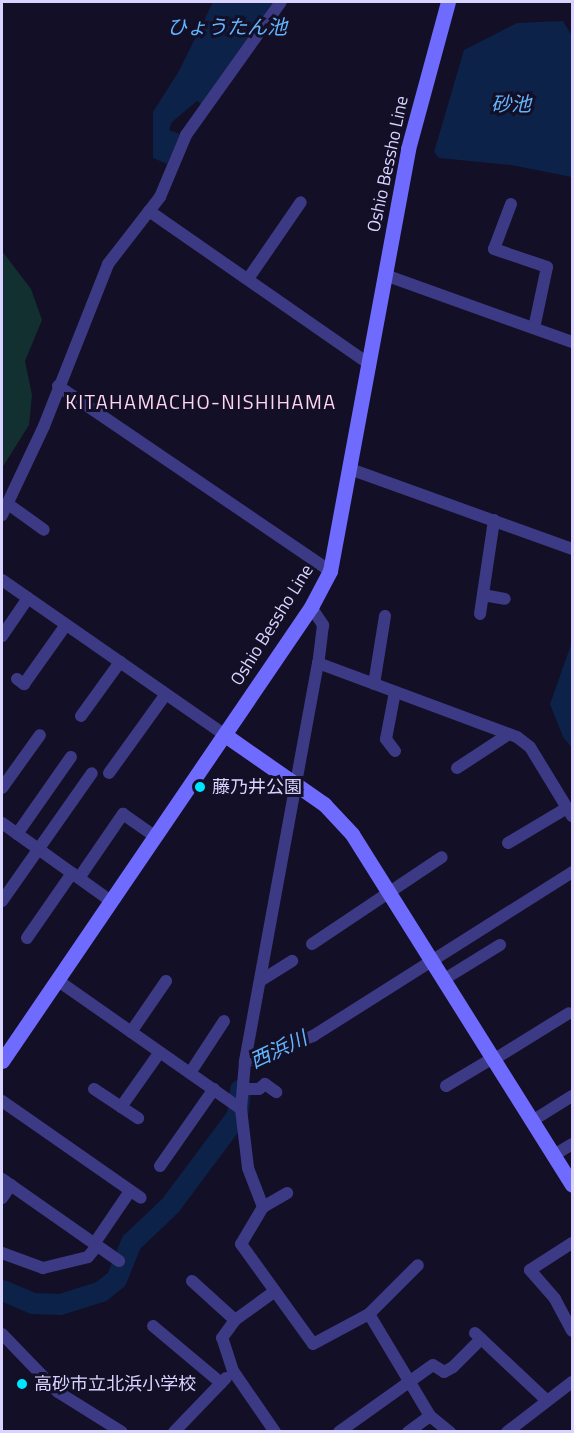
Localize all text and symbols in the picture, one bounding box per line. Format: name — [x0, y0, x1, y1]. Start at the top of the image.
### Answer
water label: ひょうたん池 — [167, 14, 287, 38]
water label: 砂池 — [491, 91, 531, 115]
street label: Oshio Bessho Line — [363, 94, 413, 234]
district label: KITAHAMACHO-NISHIHAMA — [65, 389, 337, 413]
street label: Oshio Bessho Line — [226, 560, 318, 690]
place label: 藤乃井公園 — [212, 776, 302, 798]
marker: 藤乃井公園 — [193, 780, 207, 794]
water label: 西浜川 — [246, 1025, 310, 1073]
place label: 高砂市立北浜小学校 — [34, 1373, 196, 1395]
marker: 高砂市立北浜小学校 — [15, 1377, 29, 1391]

